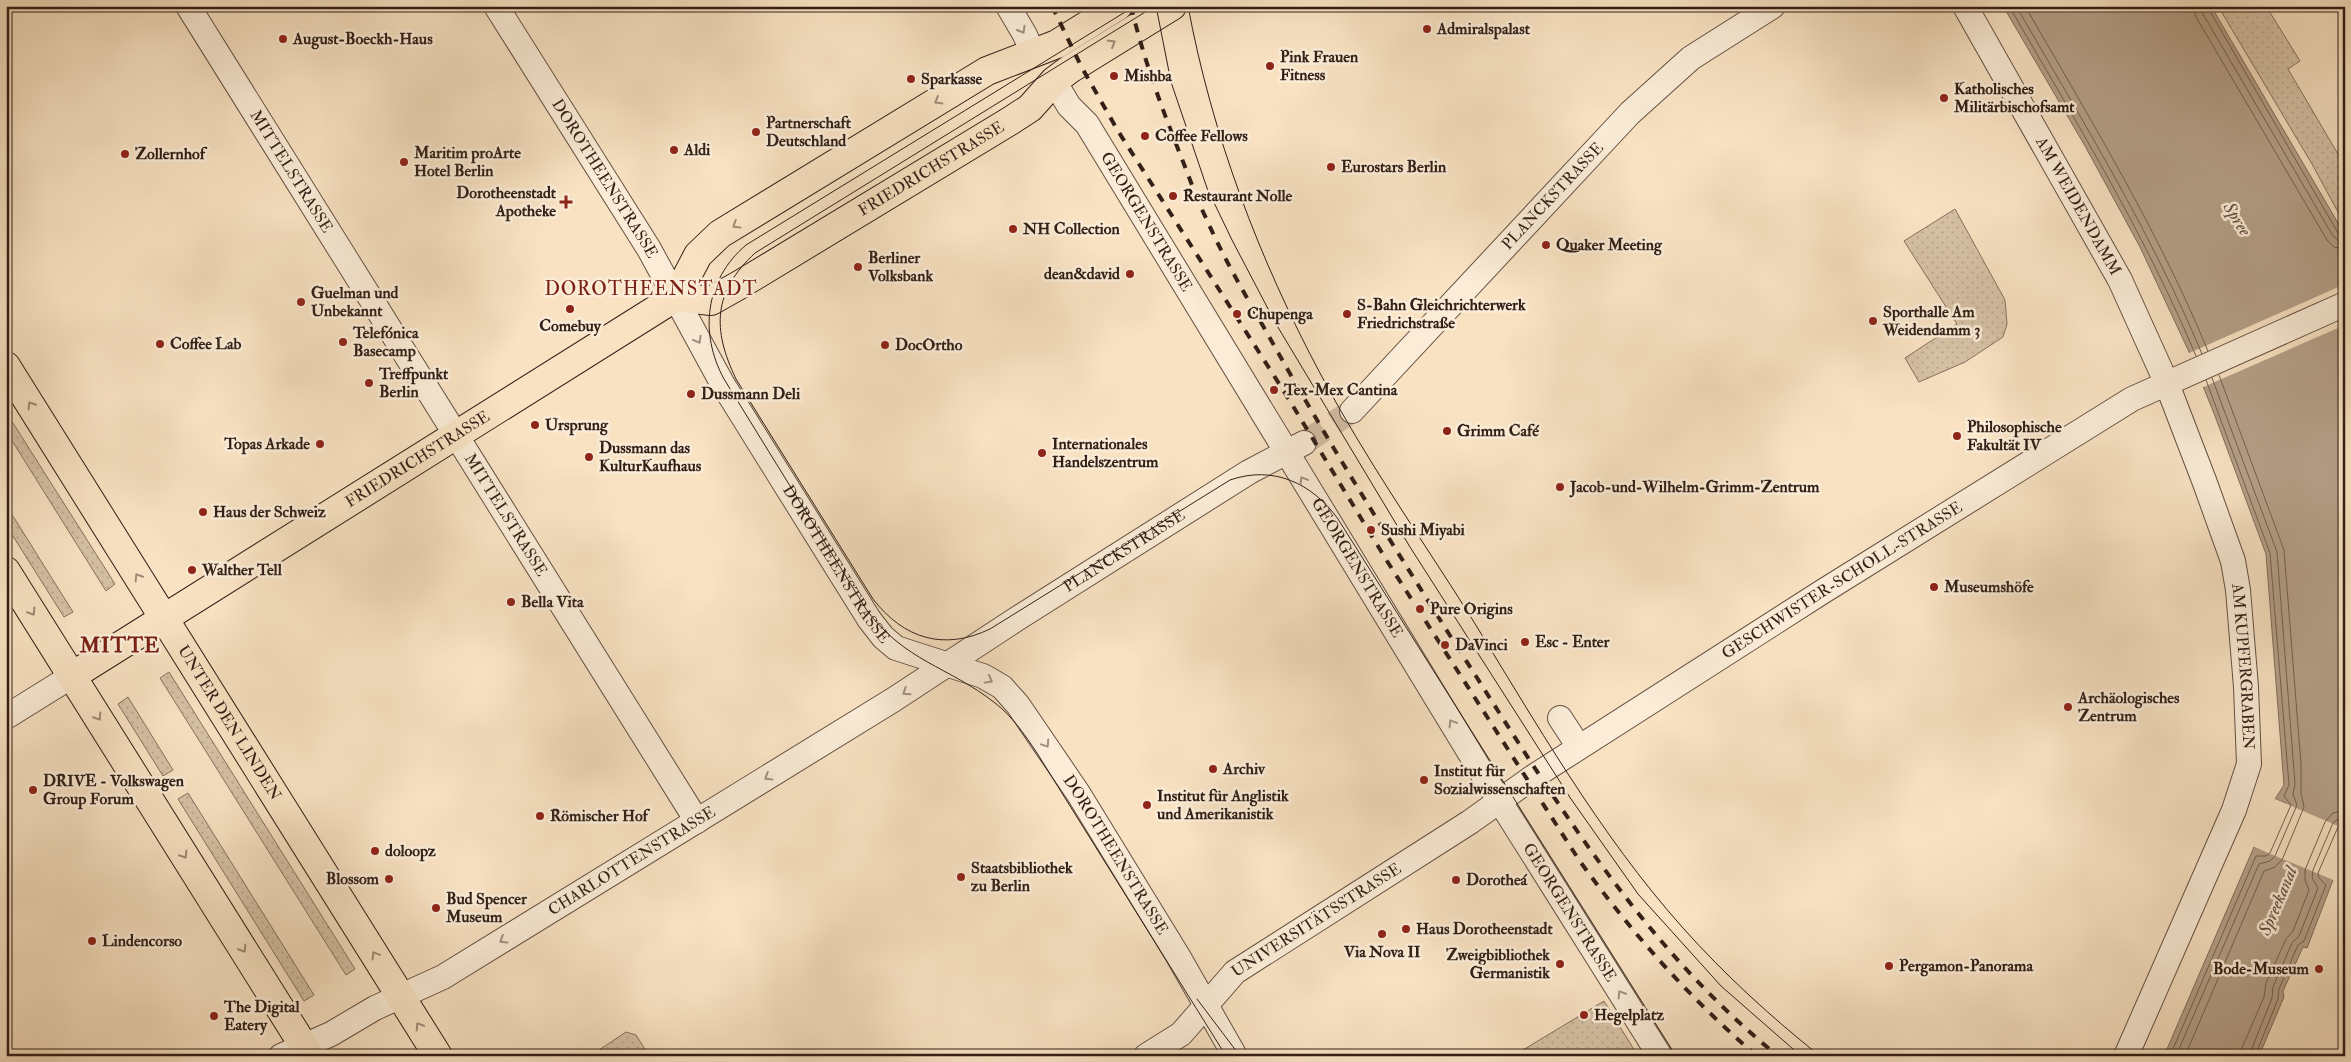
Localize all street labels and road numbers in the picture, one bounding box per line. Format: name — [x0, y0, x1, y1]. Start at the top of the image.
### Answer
street label: DOROTHEENSTRASSE — [547, 95, 662, 262]
street label: MITTELSTRASSE — [245, 106, 337, 236]
street label: FRIEDRICHSTRASSE — [855, 117, 1008, 221]
street label: AM WEIDENDAMM — [2031, 133, 2125, 279]
street label: PLANCKSTRASSE — [1497, 138, 1608, 254]
street label: GEORGENSTRASSE — [1096, 148, 1197, 295]
street label: FRIEDRICHSTRASSE — [342, 406, 494, 512]
street label: MITTELSTRASSE — [460, 450, 552, 580]
street label: DOROTHEENSTRASSE — [778, 481, 894, 648]
street label: GEORGENSTRASSE — [1307, 494, 1407, 641]
street label: GESCHWISTER-SCHOLL-STRASSE — [1718, 497, 1966, 664]
street label: PLANCKSTRASSE — [1060, 505, 1189, 597]
street label: AM KUPFERGRABEN — [2227, 581, 2258, 751]
street label: UNTER DEN LINDEN — [173, 642, 286, 805]
street label: DOROTHEENSTRASSE — [1059, 771, 1173, 938]
street label: CHARLOTTENSTRASSE — [544, 802, 719, 920]
street label: GEORGENSTRASSE — [1519, 839, 1621, 985]
street label: UNIVERSITÄTSSTRASSE — [1228, 859, 1405, 982]

